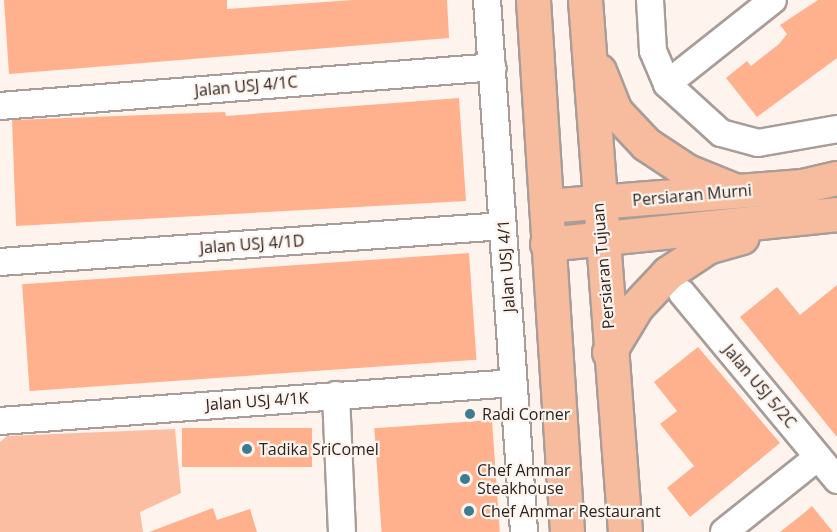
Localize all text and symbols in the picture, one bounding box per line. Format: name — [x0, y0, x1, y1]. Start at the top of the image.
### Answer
street label: Jalan USJ 4/1C — [194, 72, 298, 100]
street label: Persiaran Murni — [632, 180, 752, 210]
street label: Persiaran Tujuan — [588, 202, 618, 330]
street label: Jalan USJ 4/1 — [493, 219, 519, 313]
street label: Jalan USJ 4/1D — [199, 231, 305, 257]
street label: Jalan USJ 5/2C — [719, 340, 801, 432]
street label: Jalan USJ 4/1K — [205, 388, 309, 414]
place label: Radi Corner — [482, 404, 570, 424]
marker: Radi Corner — [463, 407, 477, 421]
place label: Tadika SriComel — [259, 439, 379, 459]
marker: Tadika SriComel — [240, 442, 254, 456]
place label: Chef Ammar Steakhouse — [477, 460, 571, 498]
marker: Chef Ammar Steakhouse — [458, 472, 472, 486]
place label: Chef Ammar Restaurant — [481, 501, 661, 521]
marker: Chef Ammar Restaurant — [462, 504, 476, 518]

